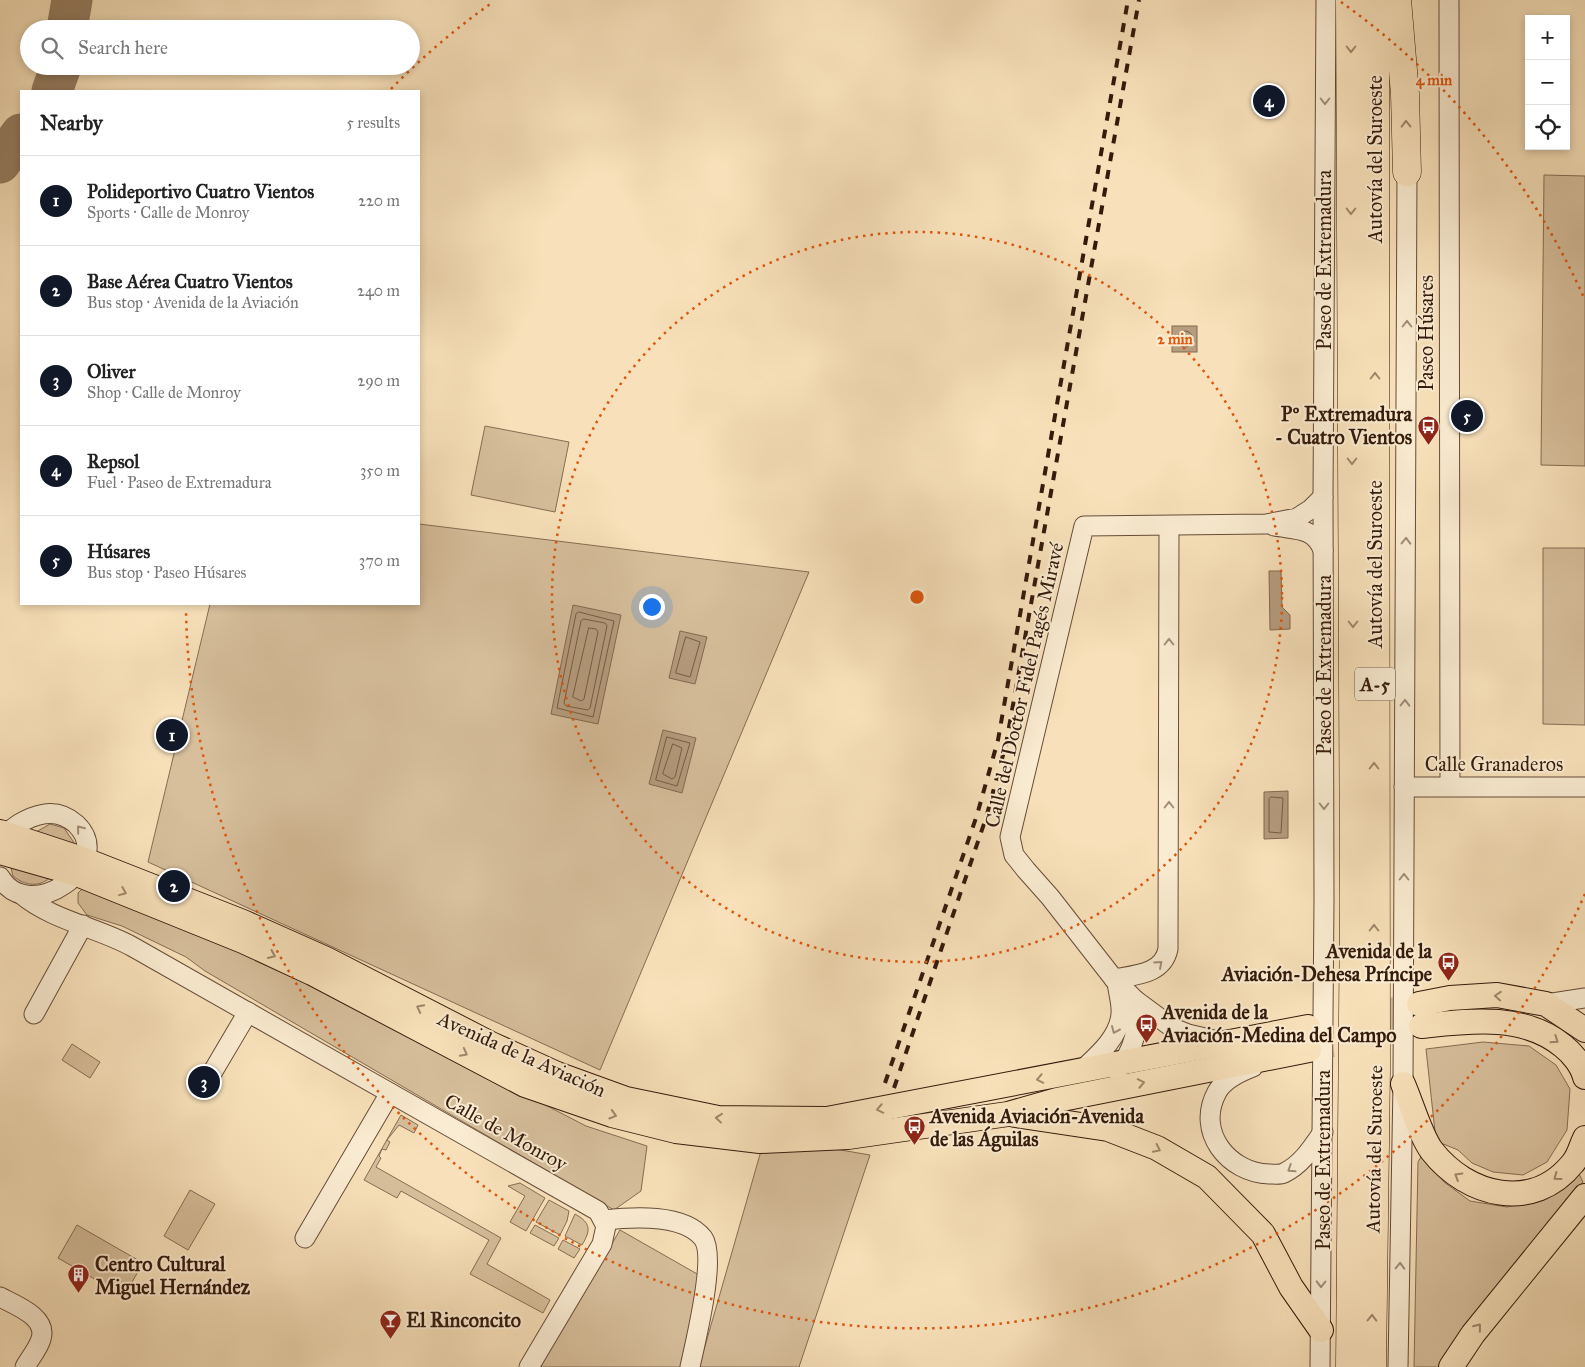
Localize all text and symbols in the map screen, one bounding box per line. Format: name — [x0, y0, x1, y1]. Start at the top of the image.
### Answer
map controls — [1525, 15, 1570, 150]
button: + — [1525, 15, 1570, 60]
search box — [20, 20, 420, 75]
icon: search — [38, 34, 66, 62]
text: Search here — [78, 36, 168, 59]
one-way arrow — [1346, 45, 1356, 53]
button: − — [1525, 60, 1570, 105]
text: 4 min — [1416, 71, 1453, 90]
street label: Autovía del Suroeste — [1363, 75, 1387, 244]
pin: 4 — [1253, 82, 1285, 120]
one-way arrow — [1320, 97, 1331, 105]
button: locate — [1525, 105, 1570, 150]
text: Nearby — [40, 110, 103, 136]
text: 5 results — [346, 113, 400, 132]
one-way arrow — [1401, 119, 1411, 127]
street label: Paseo de Extremadura — [1312, 169, 1336, 350]
text: Polideportivo Cuatro Vientos — [87, 180, 314, 203]
text: 1 — [53, 191, 59, 210]
text: 220 m — [358, 191, 400, 210]
text: Sports · Calle de Monroy — [87, 203, 249, 222]
one-way arrow — [1346, 208, 1356, 215]
text: Base Aérea Cuatro Vientos — [87, 270, 293, 293]
street label: Paseo Húsares — [1414, 275, 1438, 391]
text: 2 — [52, 281, 60, 300]
text: 240 m — [357, 281, 400, 300]
text: Bus stop · Avenida de la Aviación — [87, 293, 299, 312]
one-way arrow — [1402, 319, 1412, 327]
text: 2 min — [1157, 330, 1194, 348]
text: Oliver — [87, 360, 136, 383]
text: 3 — [53, 371, 59, 390]
text: 290 m — [357, 371, 400, 390]
one-way arrow — [1370, 372, 1380, 380]
text: Shop · Calle de Monroy — [87, 383, 241, 402]
pin: 5 — [1451, 397, 1483, 435]
place label: Pº Extremadura - Cuatro Vientos — [1275, 402, 1413, 449]
bus stop icon: Pº Extremadura - Cuatro Vientos — [1416, 414, 1440, 445]
text: Repsol — [87, 450, 139, 473]
one-way arrow — [1347, 458, 1357, 465]
text: 4 — [52, 461, 60, 480]
text: 350 m — [360, 461, 400, 480]
text: Fuel · Paseo de Extremadura — [87, 473, 271, 492]
street label: Autovía del Suroeste — [1363, 480, 1387, 649]
one-way arrow — [1401, 537, 1412, 545]
street label: Calle del Doctor Fidel Pagés Miravé — [979, 539, 1070, 830]
text: Húsares — [87, 540, 150, 563]
text: 5 — [52, 551, 60, 570]
text: 370 m — [359, 551, 400, 570]
text: Bus stop · Paseo Húsares — [87, 563, 246, 582]
street label: Paseo de Extremadura — [1312, 574, 1336, 755]
centre of rings — [908, 588, 926, 606]
your location — [639, 594, 665, 620]
one-way arrow — [1348, 620, 1358, 628]
one-way arrow — [1164, 638, 1174, 646]
road number: A-5 — [1355, 668, 1395, 701]
one-way arrow — [1400, 699, 1410, 707]
pin: 1 — [156, 716, 188, 754]
street label: Calle Granaderos — [1425, 752, 1563, 776]
one-way arrow — [1369, 762, 1379, 770]
one-way arrow — [1164, 801, 1174, 808]
one-way arrow — [1319, 802, 1329, 810]
one-way arrow — [77, 826, 86, 835]
pin: 2 — [158, 867, 190, 905]
one-way arrow — [1399, 873, 1409, 881]
one-way arrow — [118, 886, 126, 896]
one-way arrow — [1369, 924, 1380, 932]
place label: Avenida de la Aviación-Dehesa Príncipe — [1220, 939, 1433, 987]
one-way arrow — [267, 948, 276, 959]
bus stop icon: Avenida de la Aviación-Dehesa Príncipe — [1436, 951, 1460, 982]
one-way arrow — [1154, 961, 1163, 970]
one-way arrow — [1494, 991, 1502, 1002]
place label: Avenida de la Aviación-Medina del Campo — [1160, 1000, 1396, 1048]
one-way arrow — [416, 1004, 425, 1014]
street label: Avenida de la Aviación — [433, 1006, 610, 1102]
bus stop icon: Avenida de la Aviación-Medina del Campo — [1134, 1012, 1158, 1043]
one-way arrow — [1112, 1024, 1122, 1033]
one-way arrow — [1549, 1034, 1559, 1043]
one-way arrow — [458, 1047, 467, 1057]
pin: 3 — [188, 1063, 220, 1101]
street label: Autovía del Suroeste — [1361, 1065, 1387, 1234]
street label: Paseo de Extremadura — [1311, 1069, 1335, 1250]
one-way arrow — [1035, 1074, 1044, 1084]
one-way arrow — [1136, 1079, 1145, 1089]
street label: Calle de Monroy — [441, 1088, 572, 1176]
one-way arrow — [876, 1104, 884, 1114]
place label: Avenida Aviación-Avenida de las Águilas — [928, 1104, 1144, 1152]
one-way arrow — [609, 1109, 618, 1120]
one-way arrow — [714, 1113, 722, 1124]
bus stop icon: Avenida Aviación-Avenida de las Águilas — [902, 1115, 926, 1146]
one-way arrow — [1152, 1142, 1161, 1153]
one-way arrow — [1288, 1163, 1297, 1172]
one-way arrow — [1553, 1171, 1563, 1180]
one-way arrow — [1455, 1173, 1464, 1183]
place label: Centro Cultural Miguel Hernández — [95, 1252, 251, 1300]
one-way arrow — [1395, 1262, 1405, 1270]
building icon: Centro Cultural Miguel Hernández — [67, 1263, 91, 1294]
one-way arrow — [1316, 1280, 1327, 1288]
bar icon: El Rinconcito — [378, 1308, 402, 1339]
place label: El Rinconcito — [406, 1308, 521, 1332]
one-way arrow — [1367, 1314, 1377, 1322]
one-way arrow — [1473, 1324, 1481, 1333]

